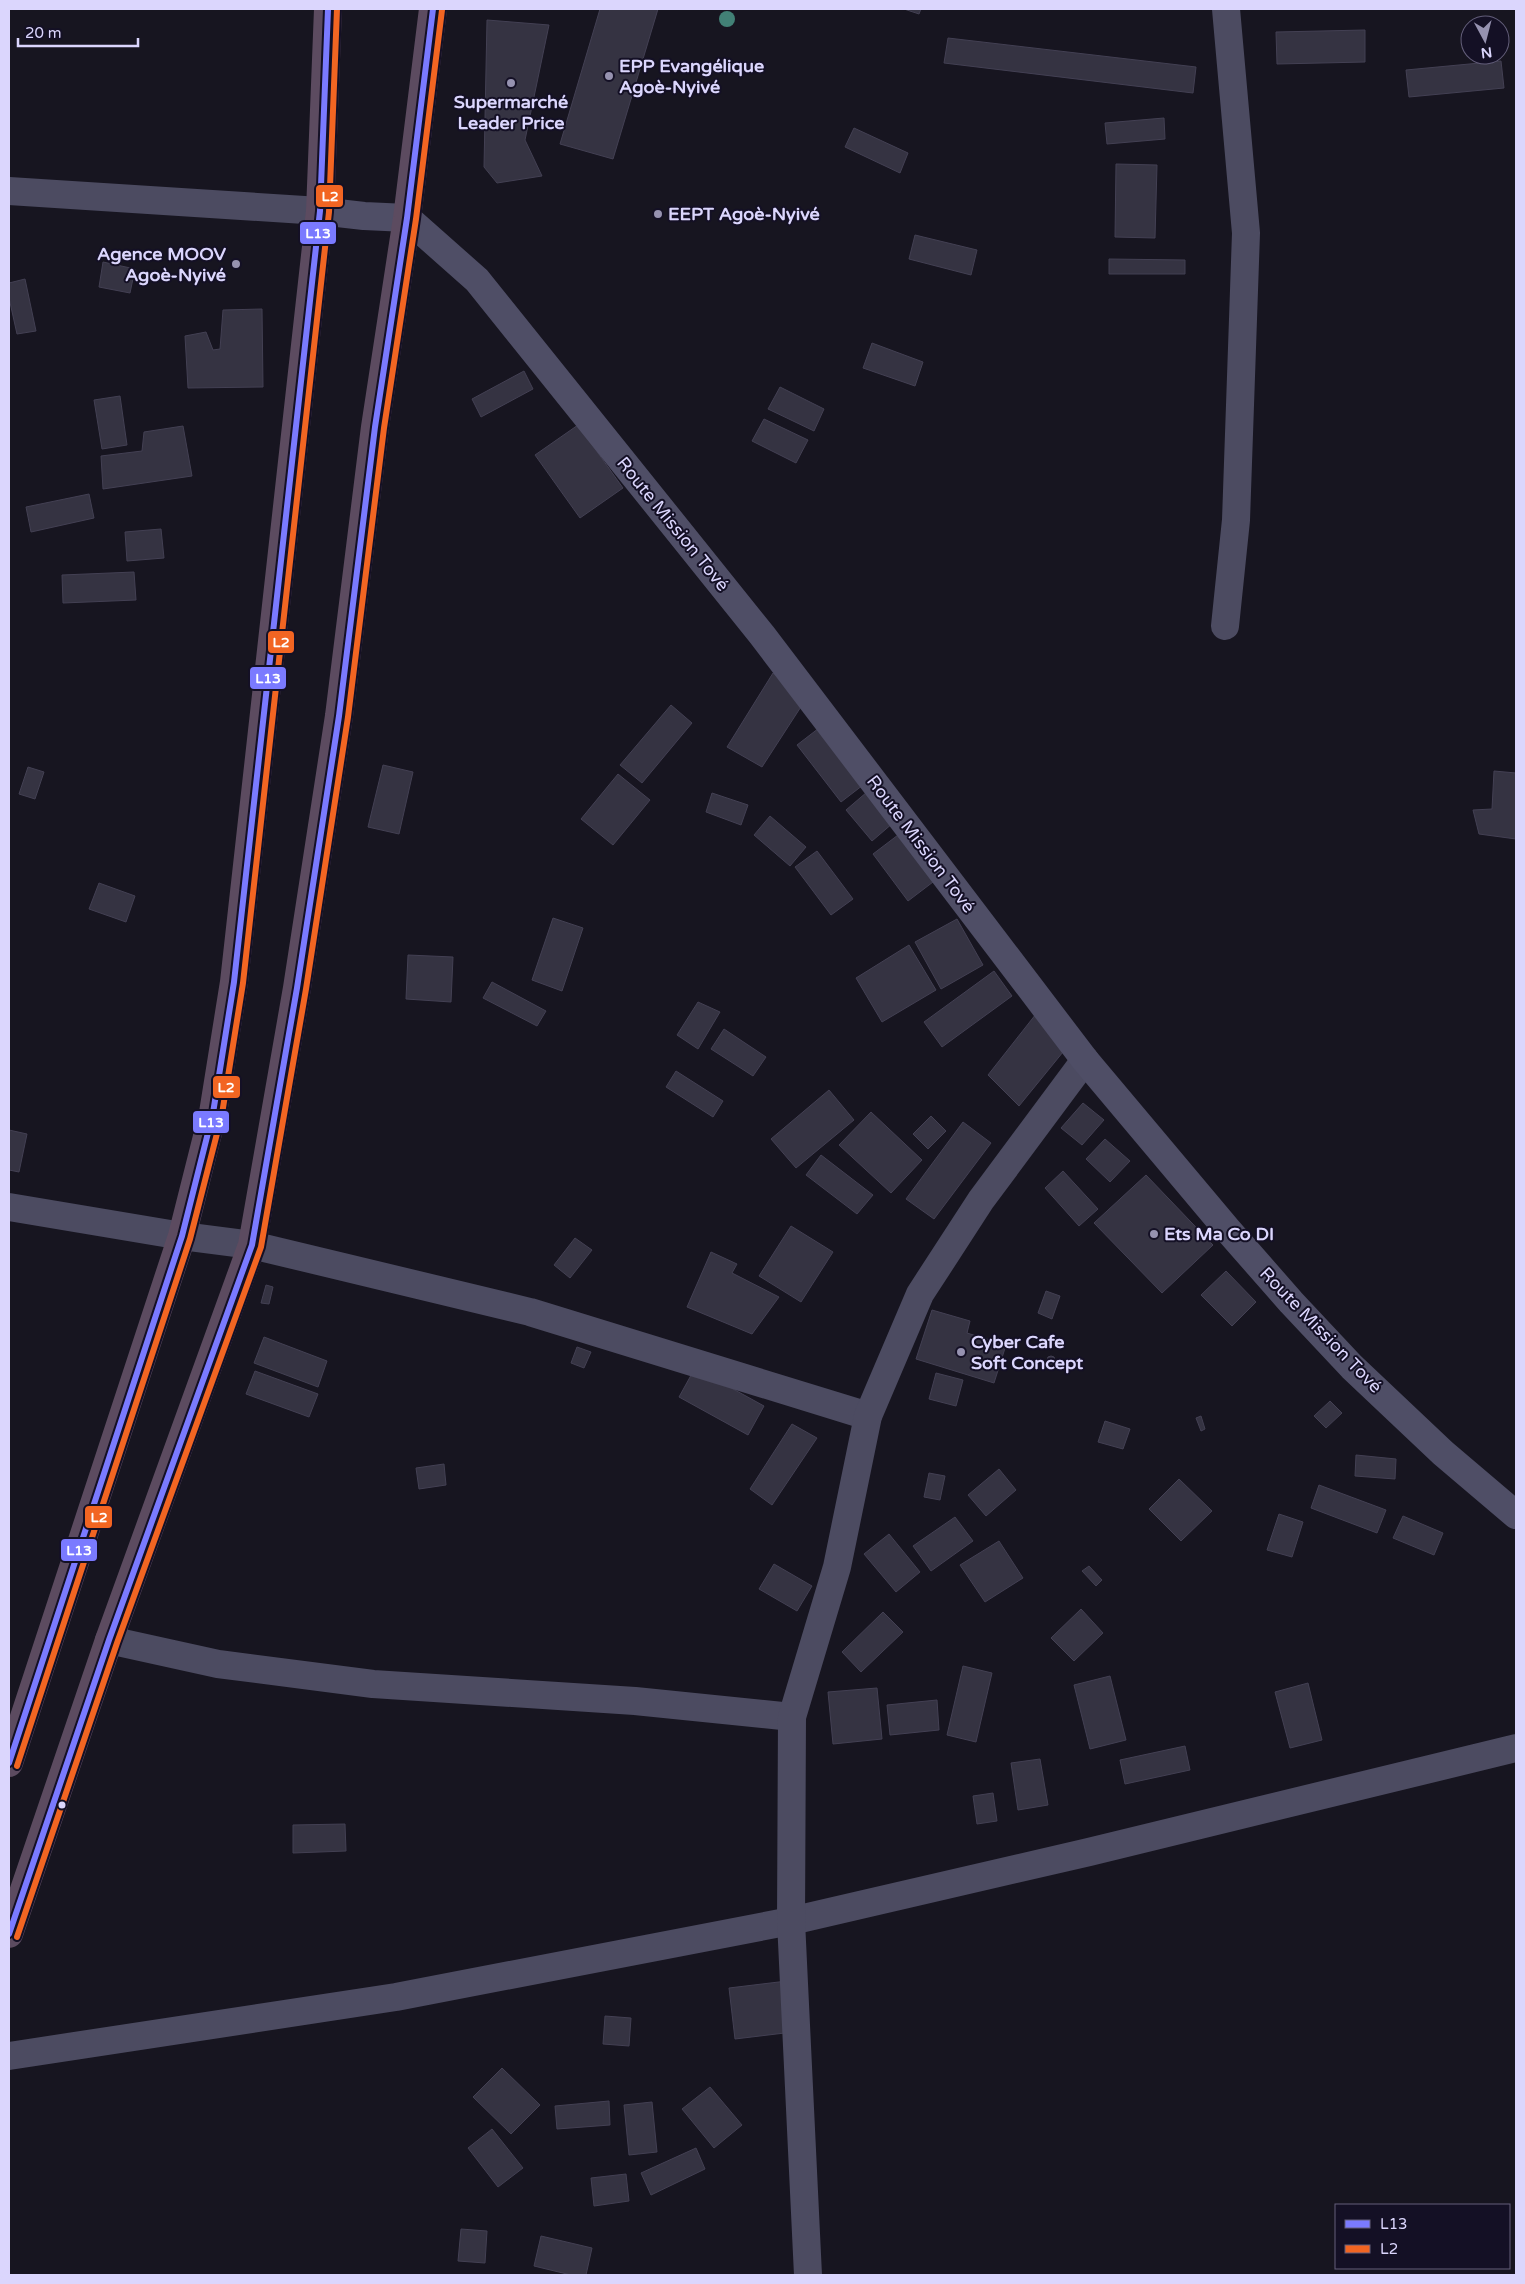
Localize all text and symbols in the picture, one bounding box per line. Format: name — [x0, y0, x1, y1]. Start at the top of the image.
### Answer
scale bar — [18, 15, 138, 47]
north arrow — [1460, 15, 1510, 65]
text: 20 m — [25, 24, 62, 42]
text: N — [1480, 43, 1493, 62]
place label: EPP Evangélique Agoè-Nyivé — [619, 55, 764, 98]
marker: EPP Evangélique Agoè-Nyivé — [603, 70, 615, 82]
marker: Supermarché Leader Price — [505, 77, 517, 89]
place label: Supermarché Leader Price — [454, 91, 568, 134]
line badge: L2 — [315, 184, 344, 208]
text: L2 — [322, 188, 339, 205]
place label: EEPT Agoè-Nyivé — [668, 203, 820, 225]
marker: EEPT Agoè-Nyivé — [652, 208, 664, 220]
line badge: L13 — [299, 221, 337, 245]
text: L13 — [305, 225, 331, 242]
place label: Agence MOOV Agoè-Nyivé — [97, 243, 226, 286]
marker: Agence MOOV Agoè-Nyivé — [230, 258, 242, 270]
street label: Route Mission Tové — [612, 452, 734, 596]
line badge: L2 — [267, 630, 295, 654]
text: L2 — [273, 634, 290, 651]
line badge: L13 — [249, 666, 287, 690]
text: L13 — [255, 670, 281, 687]
street label: Route Mission Tové — [862, 771, 980, 917]
line badge: L2 — [212, 1075, 241, 1099]
text: L2 — [218, 1079, 235, 1096]
line badge: L13 — [192, 1110, 230, 1134]
text: L13 — [198, 1114, 224, 1131]
place label: Ets Ma Co DI — [1164, 1223, 1274, 1245]
marker: Ets Ma Co DI — [1148, 1228, 1160, 1240]
street label: Route Mission Tové — [1255, 1262, 1387, 1398]
place label: Cyber Cafe Soft Concept — [971, 1331, 1083, 1374]
marker: Cyber Cafe Soft Concept — [955, 1346, 967, 1358]
line badge: L2 — [84, 1505, 113, 1529]
text: L2 — [91, 1509, 108, 1526]
line badge: L13 — [60, 1538, 98, 1562]
text: L13 — [66, 1542, 92, 1559]
unlabelled marker — [57, 1800, 67, 1810]
legend — [1335, 2204, 1510, 2269]
text: L13 — [1380, 2215, 1407, 2233]
text: L2 — [1380, 2240, 1398, 2258]

